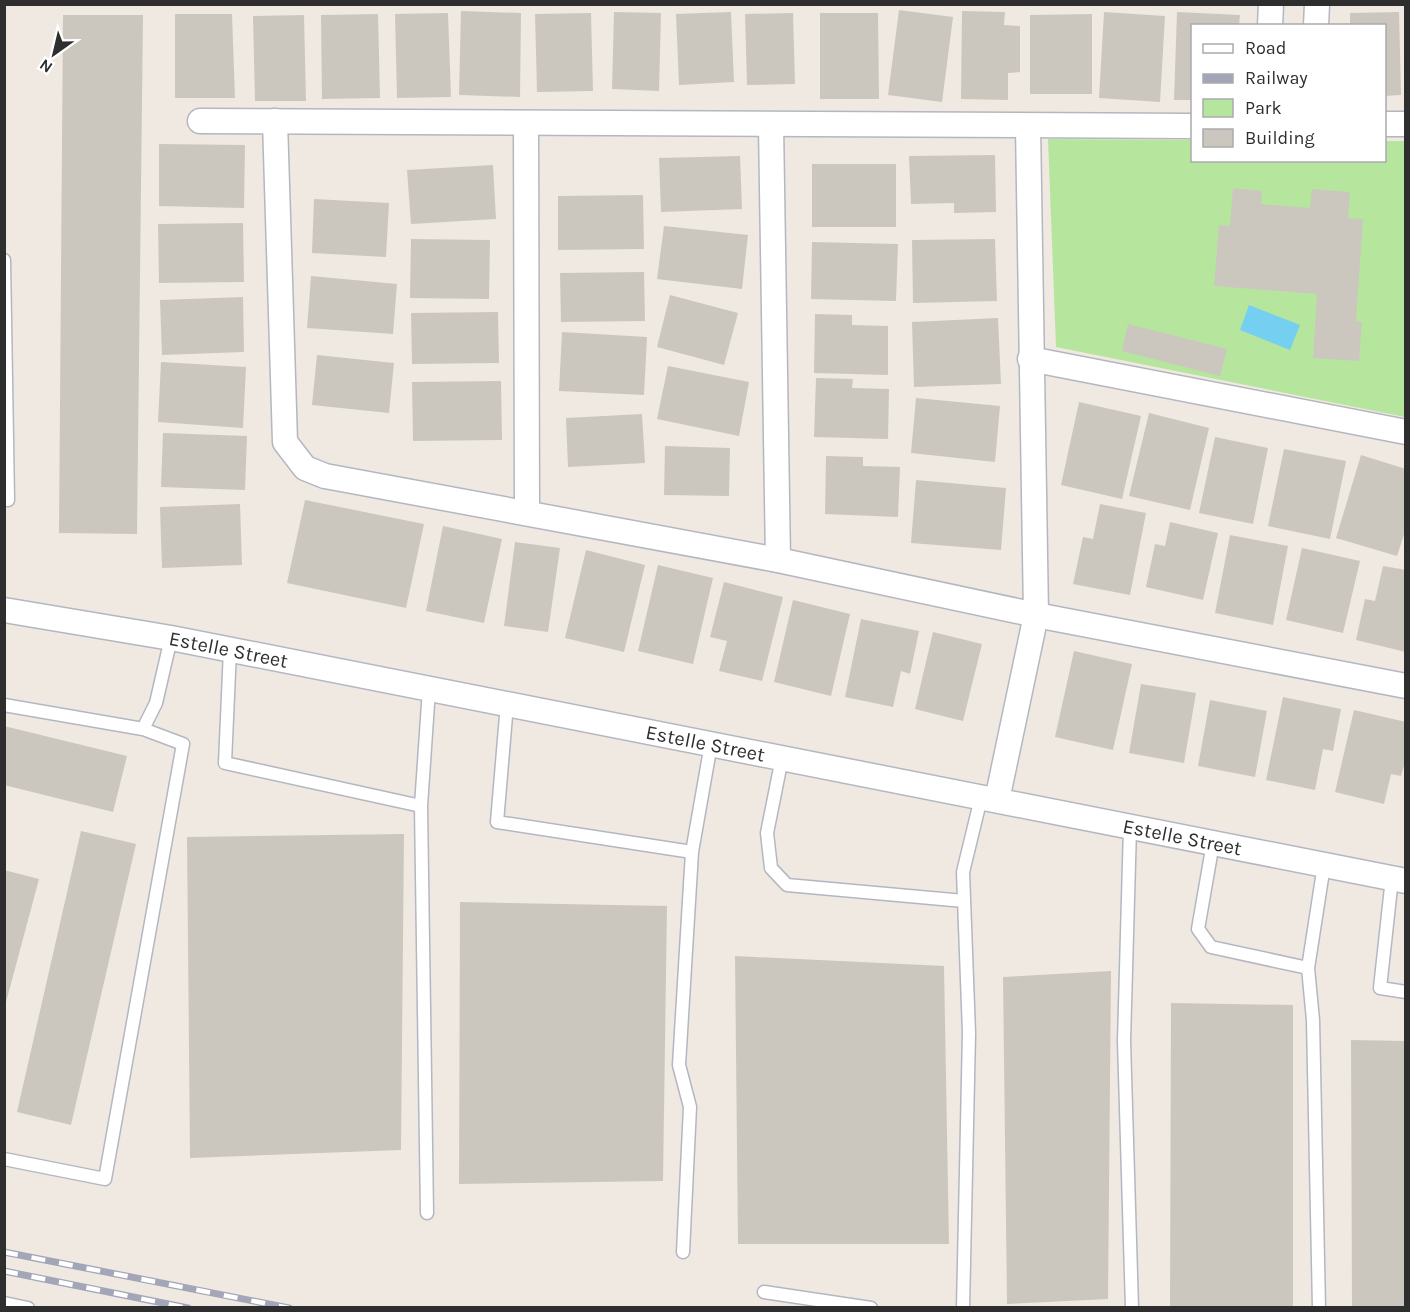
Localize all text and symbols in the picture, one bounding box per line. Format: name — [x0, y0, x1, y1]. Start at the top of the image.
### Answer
north arrow — [24, 24, 84, 84]
legend — [1191, 24, 1386, 162]
text: Road — [1245, 37, 1286, 59]
text: N — [36, 55, 56, 77]
text: Railway — [1245, 67, 1308, 89]
text: Park — [1245, 97, 1282, 119]
text: Building — [1245, 127, 1315, 149]
street label: Estelle Street — [167, 627, 290, 673]
street label: Estelle Street — [644, 721, 767, 767]
street label: Estelle Street — [1121, 815, 1244, 861]

